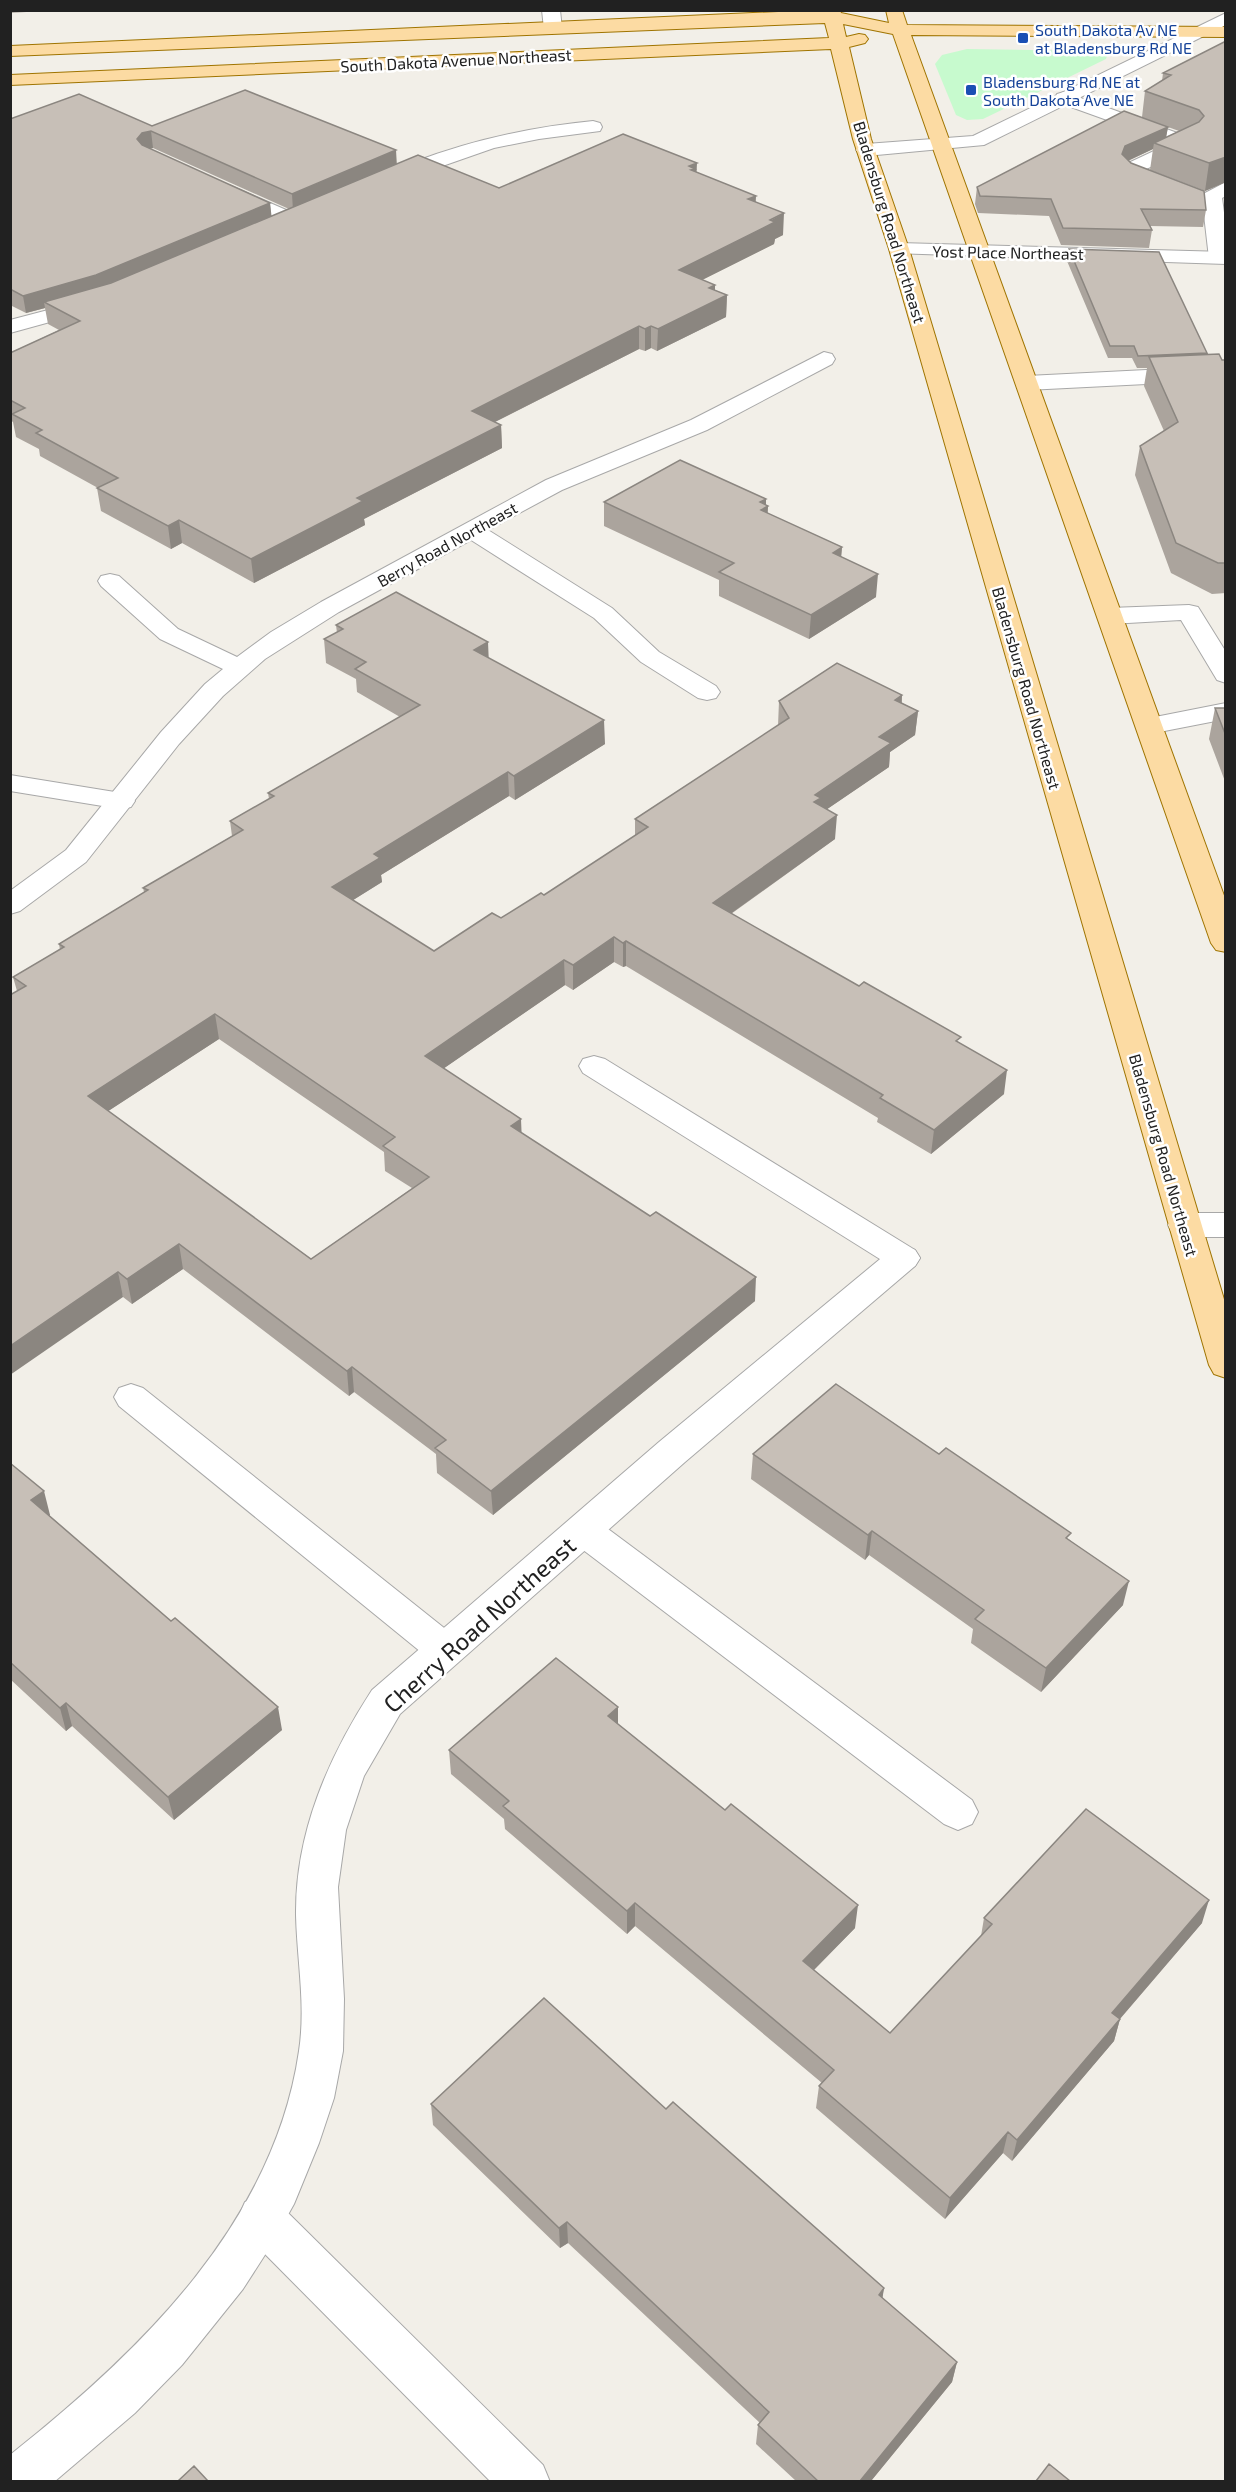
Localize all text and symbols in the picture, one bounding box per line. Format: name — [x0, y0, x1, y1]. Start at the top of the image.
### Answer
place label: South Dakota Av NE at Bladensburg Rd NE — [1035, 20, 1192, 57]
marker: South Dakota Av NE at Bladensburg Rd NE — [1016, 31, 1030, 45]
street label: South Dakota Avenue Northeast — [340, 44, 572, 76]
place label: Bladensburg Rd NE at South Dakota Ave NE — [983, 72, 1140, 109]
marker: Bladensburg Rd NE at South Dakota Ave NE — [964, 83, 978, 97]
street label: Bladensburg Road Northeast — [850, 119, 930, 325]
street label: Yost Place Northeast — [932, 241, 1084, 263]
street label: Berry Road Northeast — [374, 498, 520, 590]
street label: Bladensburg Road Northeast — [989, 584, 1065, 792]
street label: Bladensburg Road Northeast — [1126, 1051, 1202, 1259]
street label: Cherry Road Northeast — [377, 1530, 581, 1718]

